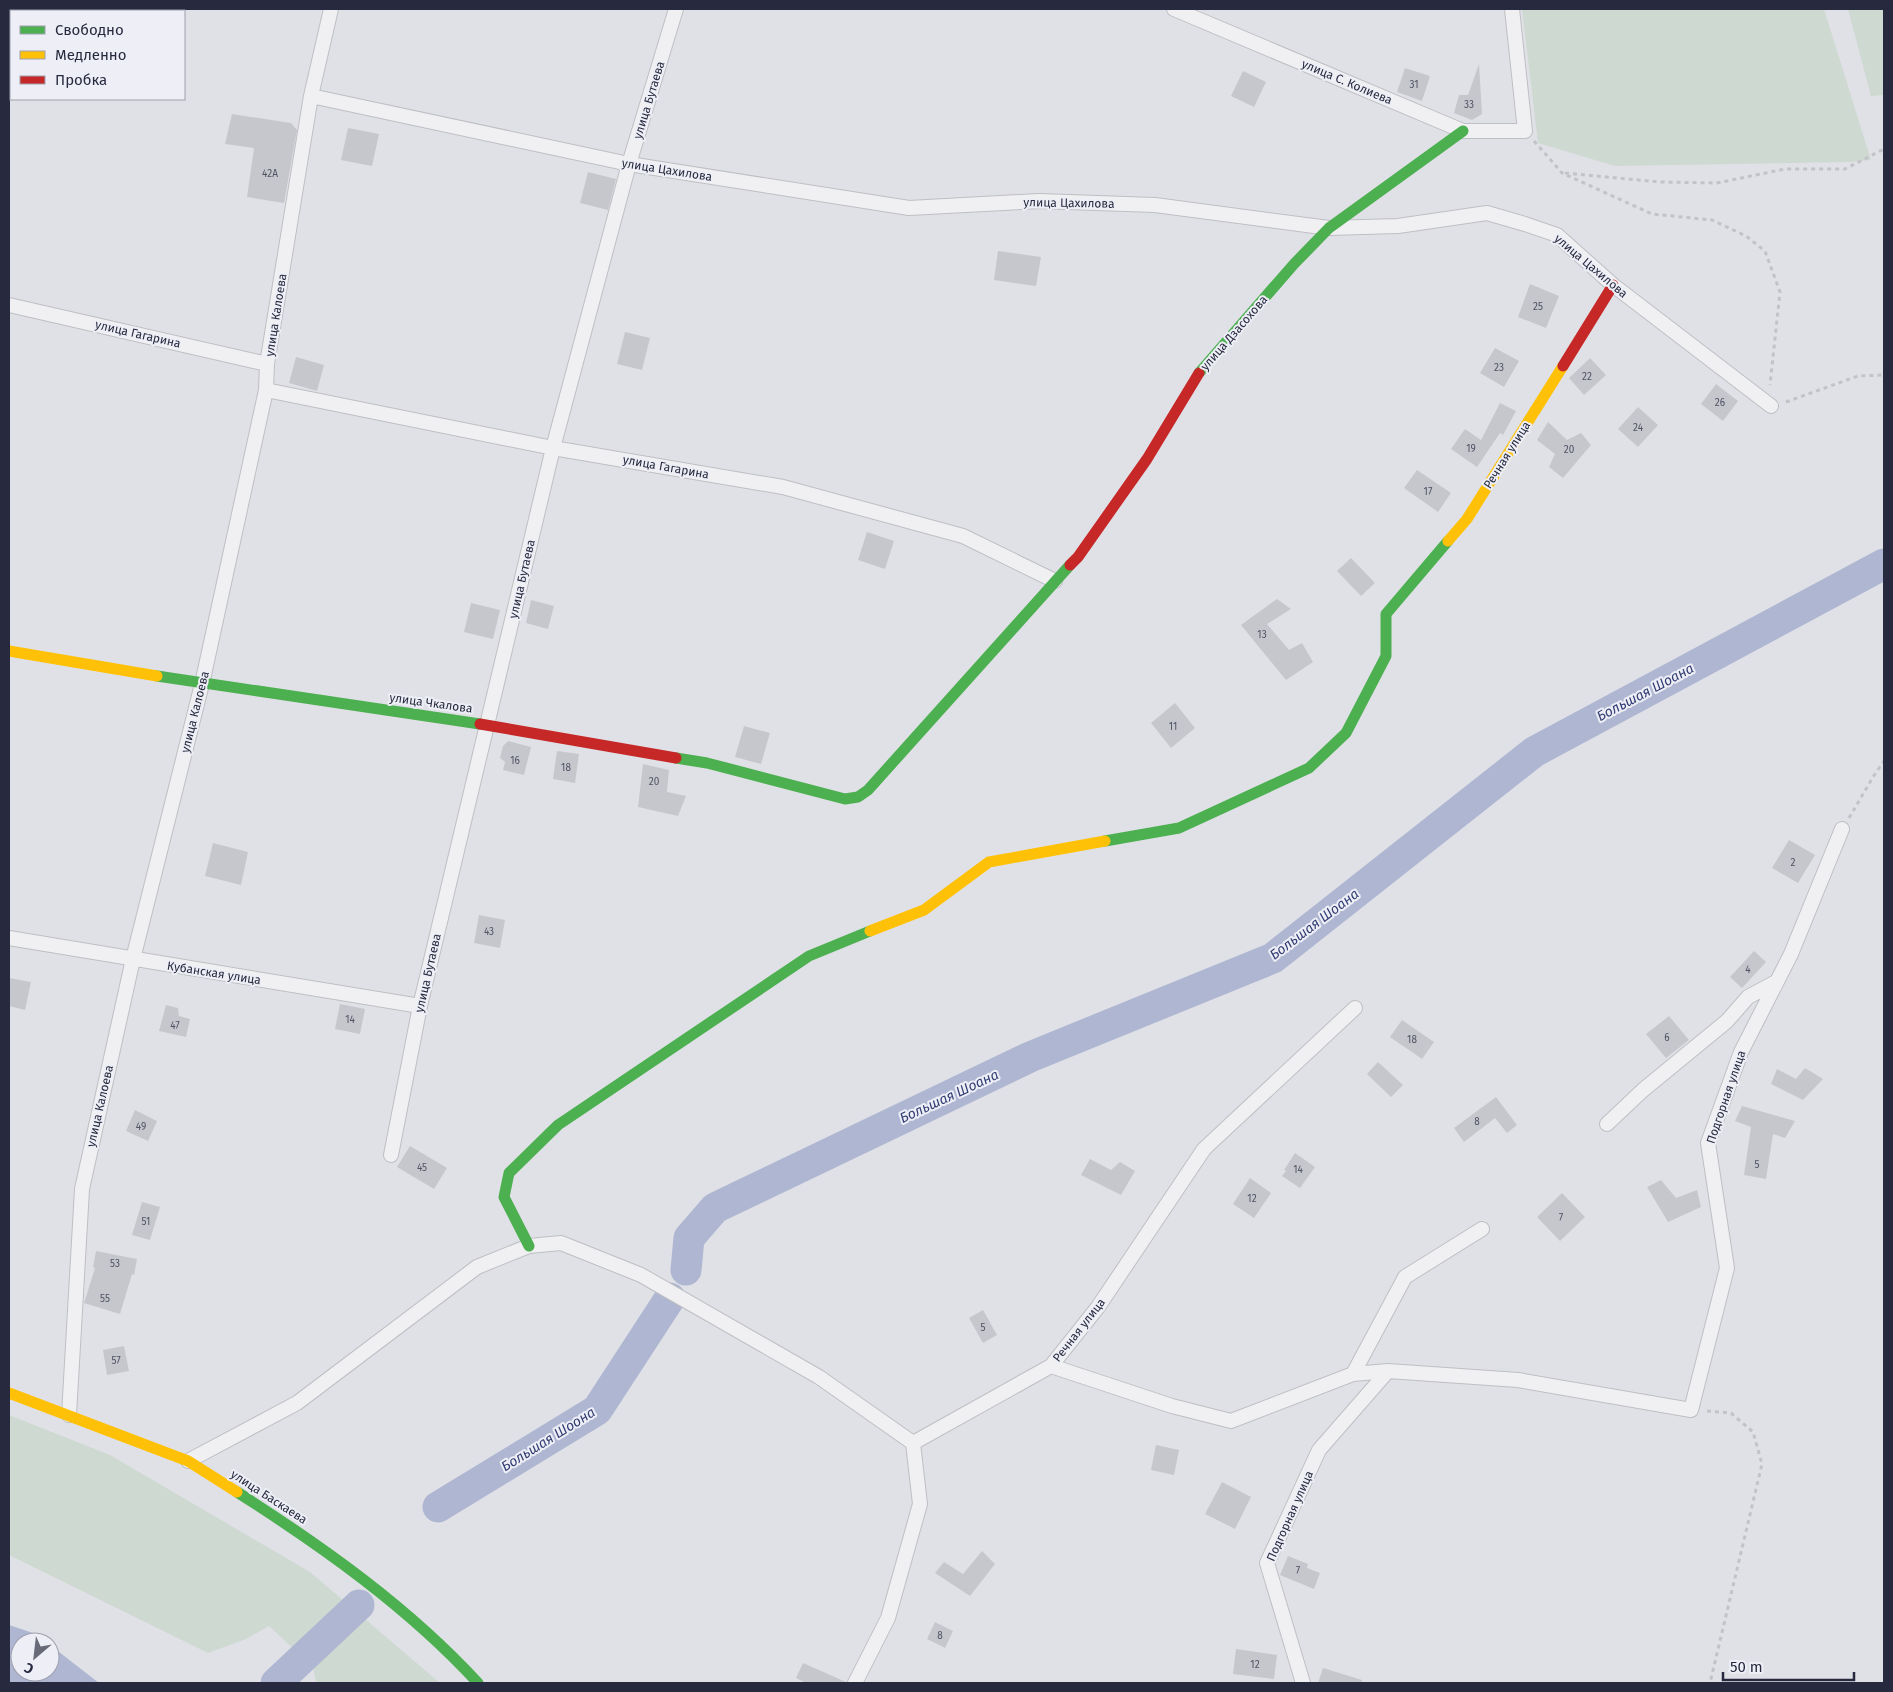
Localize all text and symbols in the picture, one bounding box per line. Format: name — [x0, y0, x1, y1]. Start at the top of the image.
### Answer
legend — [10, 10, 185, 100]
text: Свободно — [55, 21, 124, 39]
text: Медленно — [55, 46, 127, 64]
street label: улица С. Колиева — [1300, 57, 1394, 107]
street label: улица Бутаева — [631, 59, 667, 141]
text: Пробка — [55, 71, 107, 89]
house number: 31 — [1409, 79, 1419, 91]
house number: 33 — [1464, 99, 1474, 111]
street label: улица Цахилова — [621, 156, 713, 184]
house number: 42А — [262, 168, 278, 180]
street label: улица Цахилова — [1023, 195, 1115, 211]
street label: улица Цахилова — [1552, 231, 1630, 301]
street label: улица Калоева — [263, 273, 289, 357]
street label: улица Дзасохова — [1198, 293, 1270, 373]
house number: 25 — [1533, 301, 1543, 313]
street label: улица Гагарина — [94, 317, 182, 351]
house number: 23 — [1494, 362, 1504, 374]
house number: 22 — [1582, 371, 1592, 383]
house number: 26 — [1715, 397, 1725, 409]
street label: Речная улица — [1481, 419, 1533, 491]
house number: 24 — [1633, 422, 1644, 434]
house number: 19 — [1466, 443, 1476, 455]
house number: 20 — [1564, 444, 1575, 456]
street label: улица Гагарина — [622, 453, 710, 481]
house number: 17 — [1424, 486, 1433, 498]
street label: улица Бутаева — [506, 538, 538, 620]
house number: 13 — [1257, 629, 1267, 641]
water label: Большая Шоана — [1594, 660, 1697, 725]
street label: улица Калоева — [178, 670, 212, 754]
street label: улица Чкалова — [389, 690, 473, 716]
house number: 11 — [1169, 721, 1177, 733]
house number: 16 — [510, 755, 520, 767]
house number: 18 — [561, 762, 571, 774]
house number: 20 — [649, 776, 660, 788]
house number: 2 — [1791, 857, 1796, 869]
water label: Большая Шоана — [1266, 885, 1362, 963]
house number: 43 — [484, 926, 494, 938]
street label: улица Бутаева — [412, 932, 444, 1014]
street label: Кубанская улица — [166, 959, 262, 987]
house number: 4 — [1745, 964, 1751, 976]
house number: 14 — [345, 1014, 356, 1026]
house number: 47 — [170, 1020, 180, 1032]
house number: 6 — [1664, 1032, 1670, 1044]
house number: 18 — [1407, 1034, 1417, 1046]
street label: Подгорная улица — [1704, 1049, 1748, 1145]
street label: улица Калоева — [84, 1064, 116, 1148]
water label: Большая Шоана — [897, 1066, 1001, 1127]
house number: 8 — [1474, 1116, 1480, 1128]
house number: 49 — [136, 1121, 146, 1133]
house number: 5 — [1754, 1159, 1760, 1171]
house number: 45 — [417, 1162, 427, 1174]
house number: 14 — [1293, 1164, 1304, 1176]
house number: 12 — [1247, 1193, 1257, 1205]
house number: 7 — [1559, 1212, 1564, 1224]
house number: 51 — [142, 1216, 150, 1228]
house number: 53 — [110, 1258, 120, 1270]
house number: 55 — [100, 1293, 110, 1305]
street label: Речная улица — [1050, 1295, 1108, 1365]
house number: 5 — [980, 1322, 986, 1334]
house number: 57 — [111, 1355, 121, 1367]
water label: Большая Шоона — [498, 1404, 598, 1475]
street label: улица Баскаева — [228, 1467, 310, 1527]
street label: Подгорная улица — [1264, 1469, 1316, 1563]
house number: 7 — [1296, 1565, 1301, 1577]
house number: 8 — [937, 1630, 943, 1642]
north arrow — [10, 1632, 60, 1682]
scale bar — [1723, 1650, 1854, 1682]
text: 50 m — [1730, 1658, 1763, 1676]
text: С — [22, 1659, 37, 1677]
house number: 12 — [1250, 1659, 1260, 1671]

